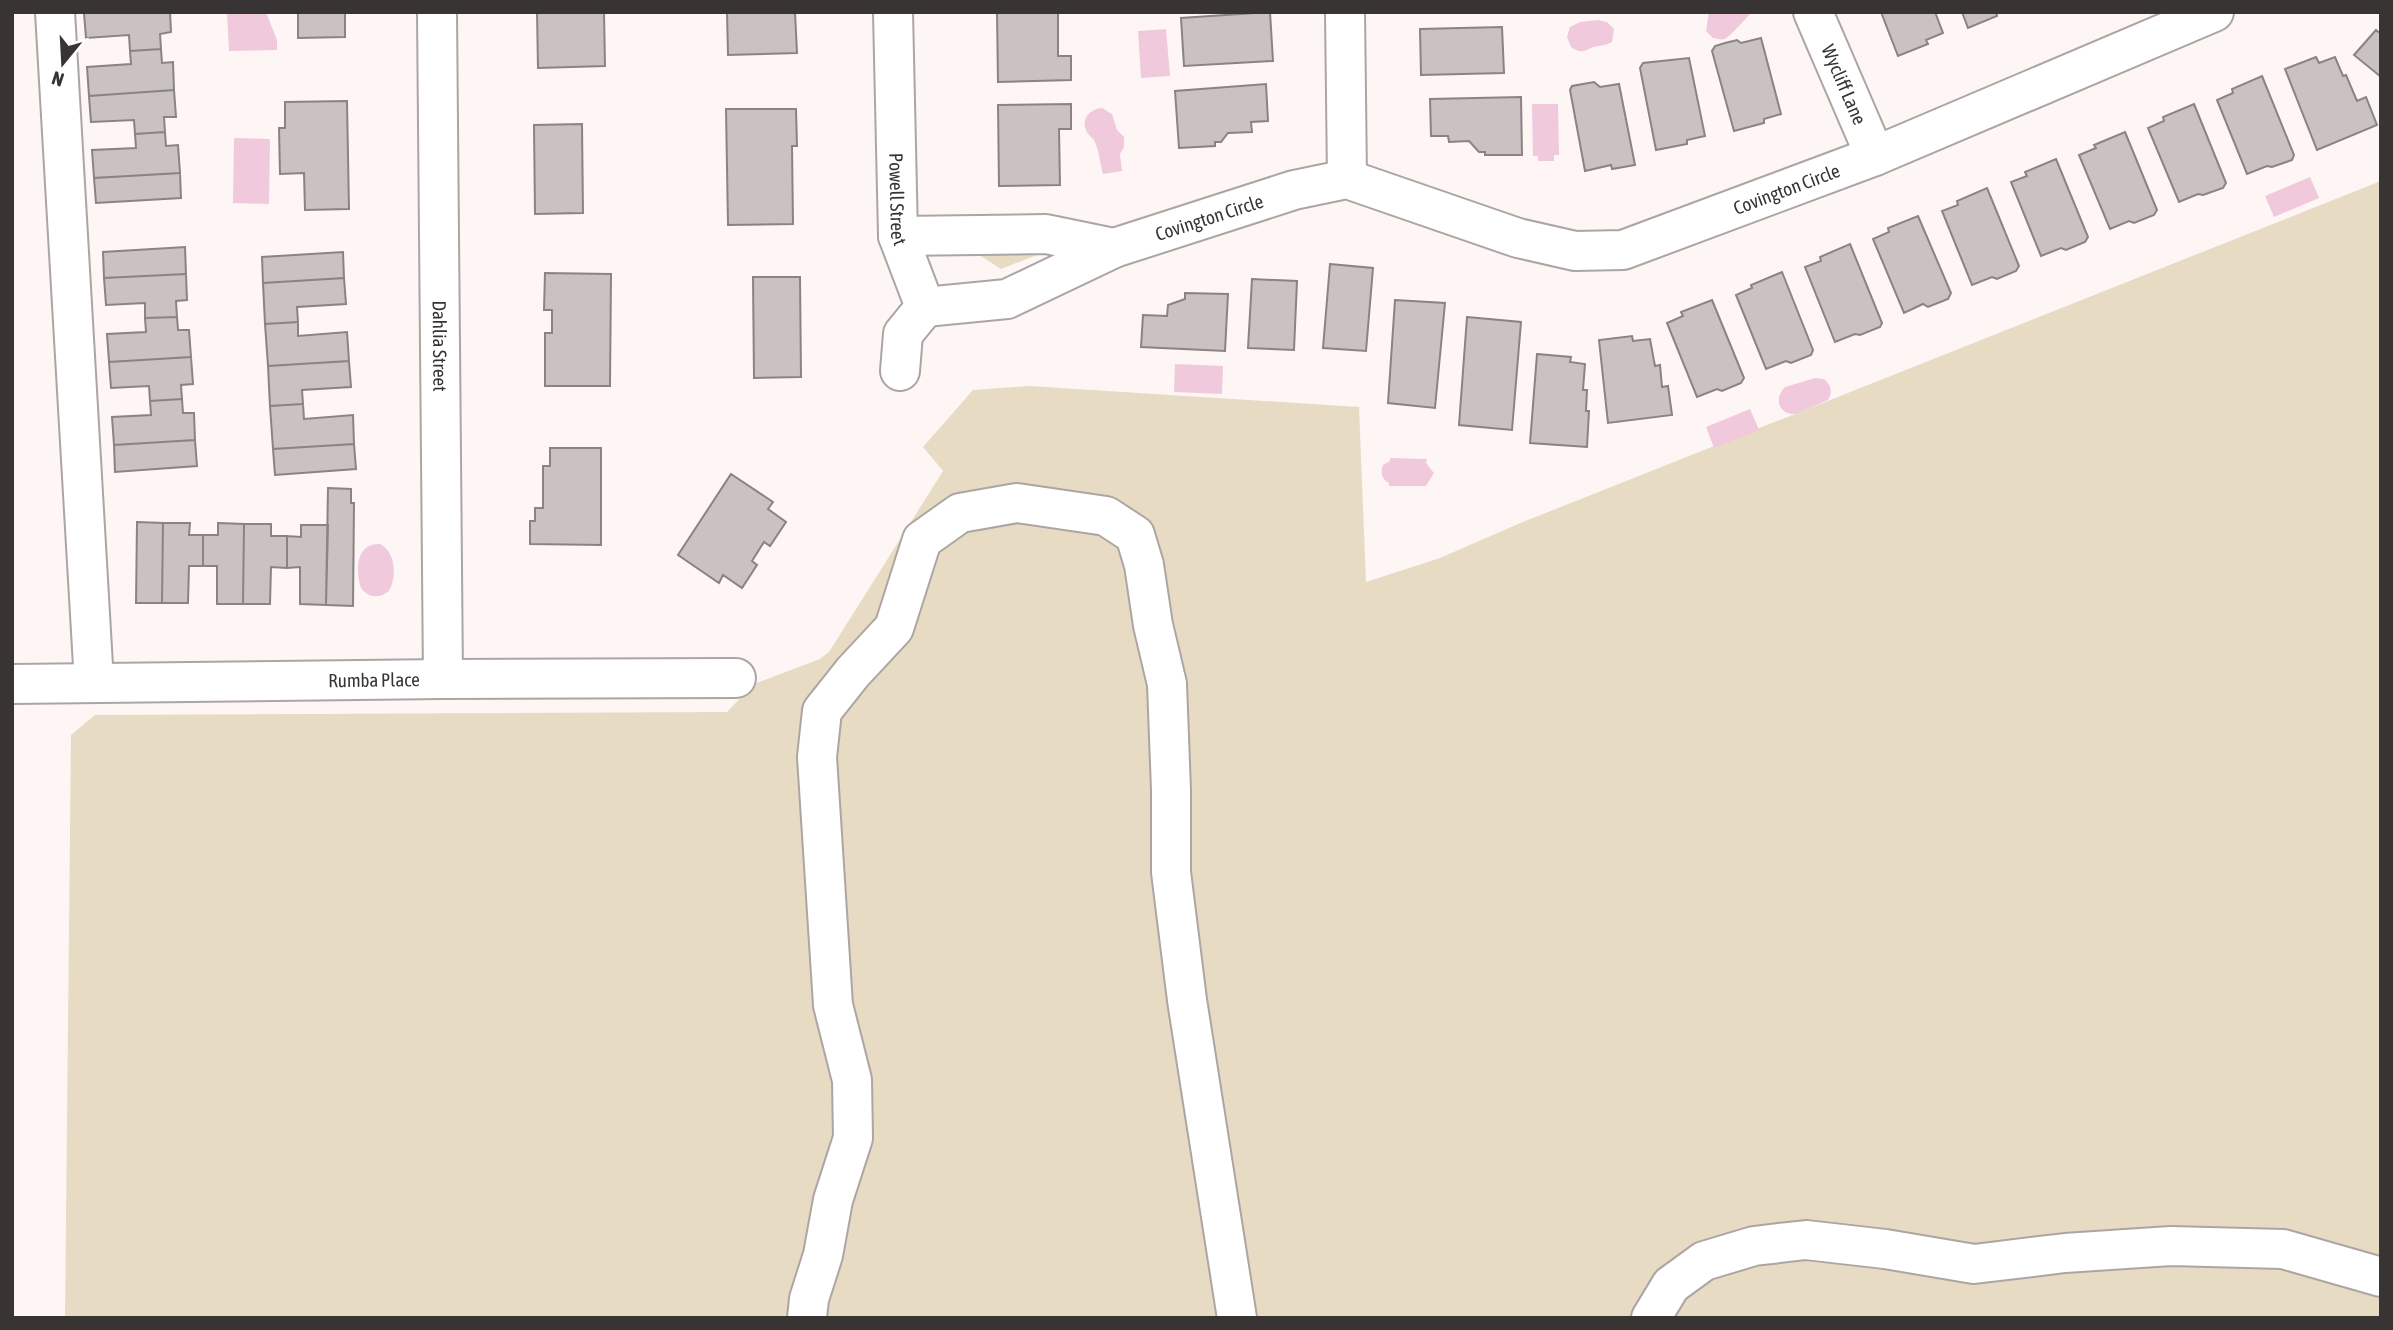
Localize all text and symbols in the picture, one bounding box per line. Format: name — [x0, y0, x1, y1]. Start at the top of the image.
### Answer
north arrow — [28, 28, 98, 98]
street label: Wycliff Lane — [1817, 41, 1871, 128]
text: N — [49, 67, 66, 91]
street label: Powell Street — [885, 153, 911, 248]
street label: Covington Circle — [1730, 159, 1843, 219]
street label: Covington Circle — [1153, 190, 1266, 245]
street label: Dahlia Street — [429, 300, 451, 392]
street label: Rumba Place — [328, 668, 420, 691]

